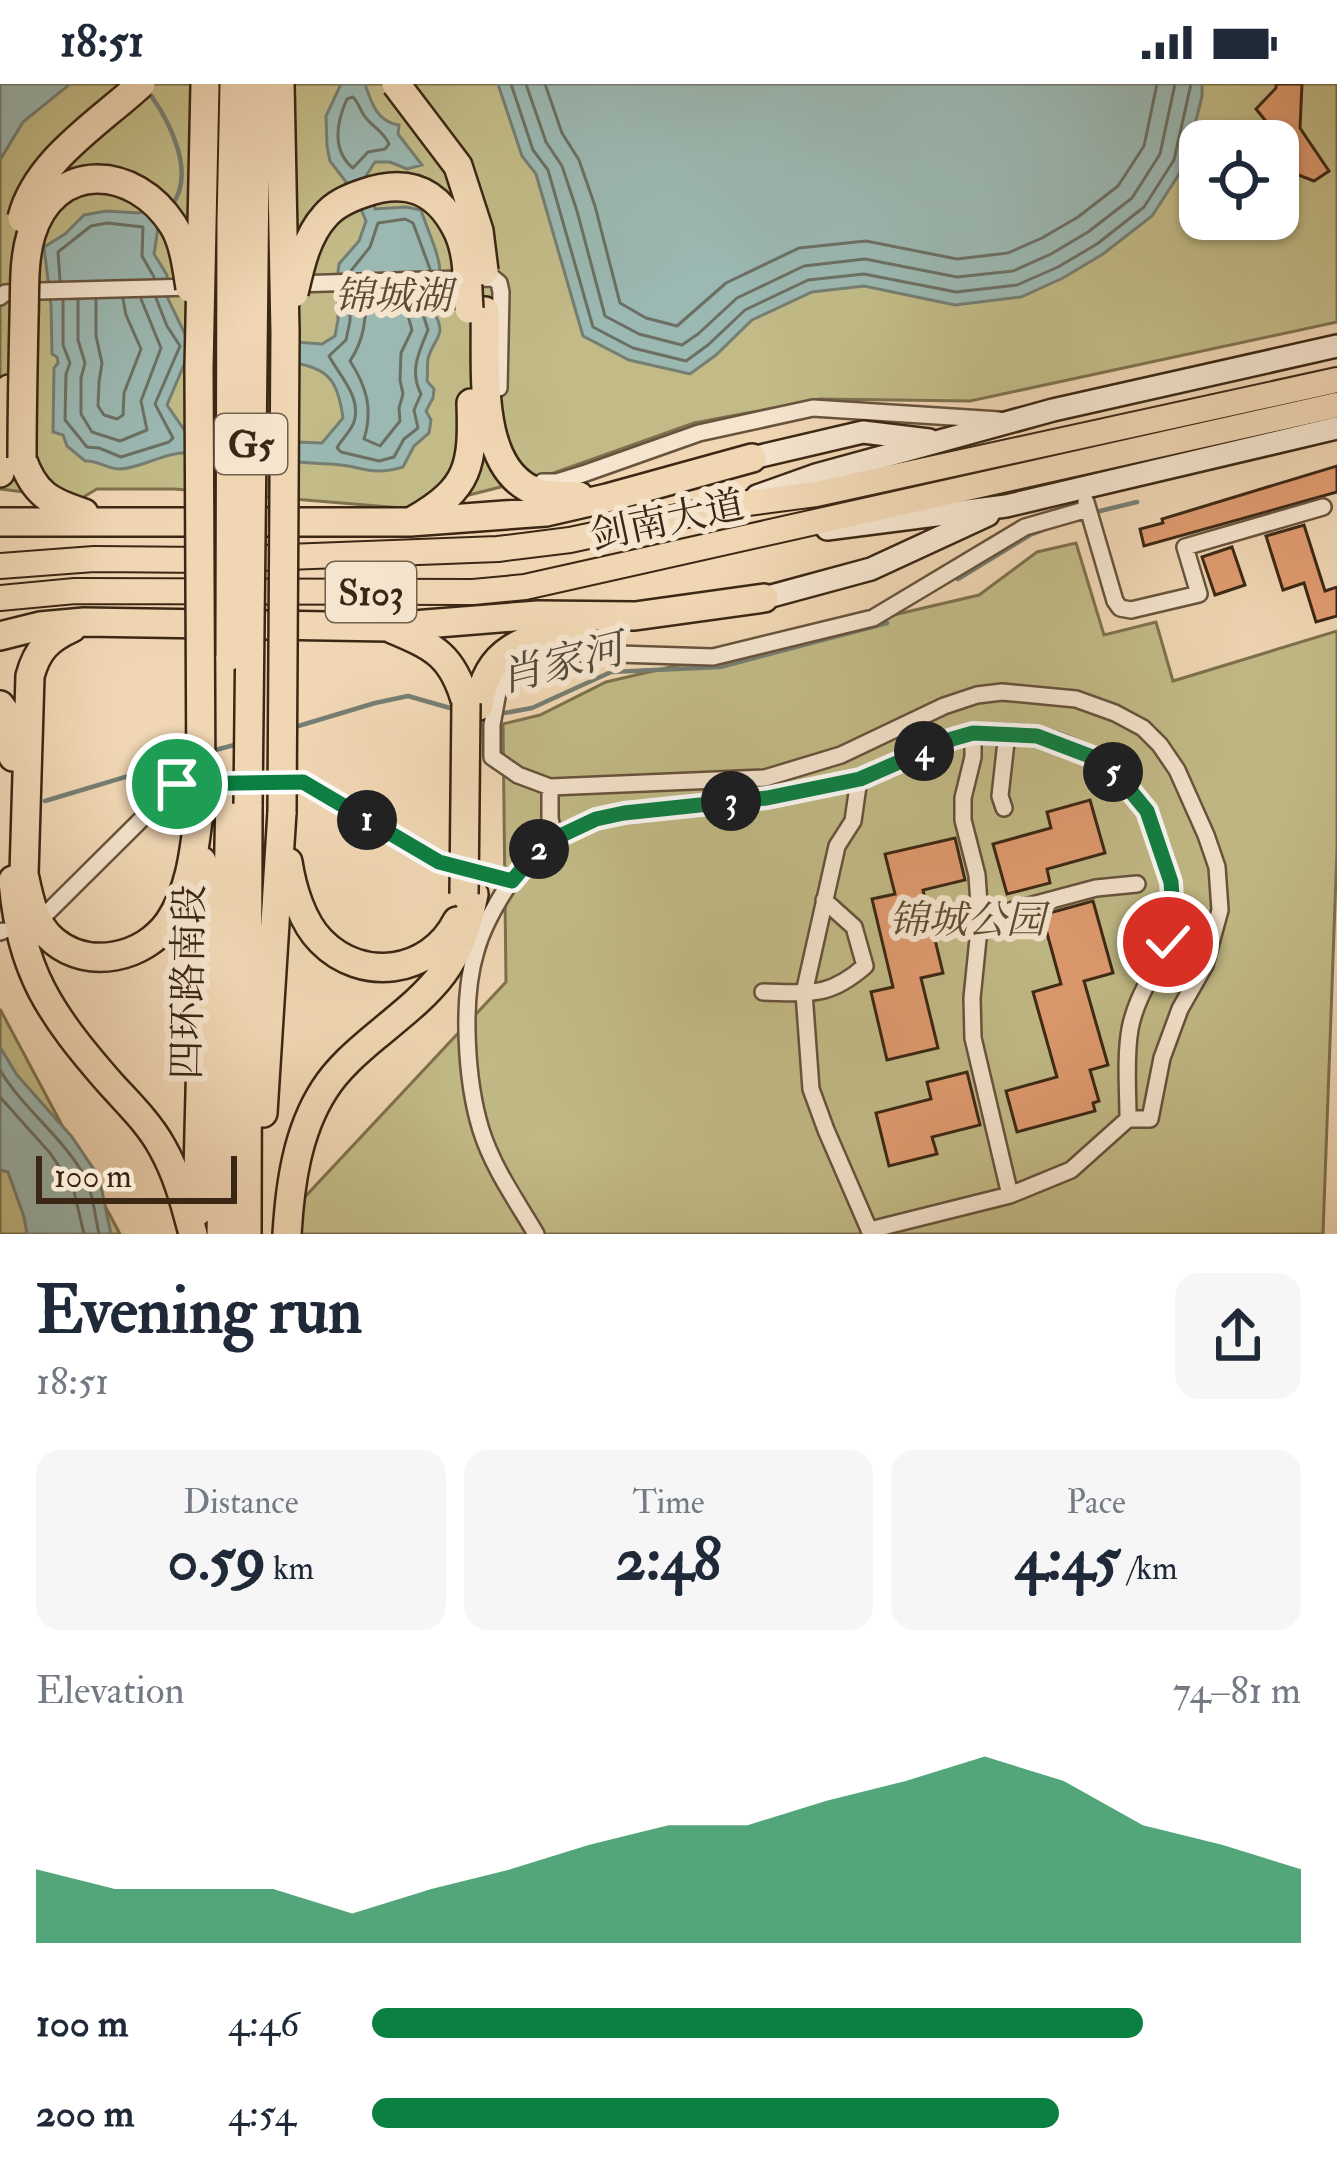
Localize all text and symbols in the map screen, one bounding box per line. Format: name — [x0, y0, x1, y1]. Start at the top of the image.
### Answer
text: 18:51 — [60, 14, 144, 70]
map controls — [1179, 120, 1299, 240]
button: locate — [1179, 120, 1299, 240]
park label: 锦城湖 — [334, 272, 457, 321]
road number: G5 — [215, 414, 287, 474]
street label: 剑南大道 — [586, 480, 749, 561]
road number: S103 — [326, 562, 416, 622]
water label: 肖家河 — [494, 622, 636, 704]
pin: 4 — [894, 721, 954, 781]
text: 4 — [915, 730, 933, 771]
pin — [126, 733, 228, 835]
pin: 5 — [1083, 742, 1143, 802]
icon: arrive — [144, 751, 210, 817]
text: 5 — [1106, 751, 1120, 792]
pin: 3 — [701, 771, 761, 831]
text: 3 — [725, 780, 737, 821]
pin: 1 — [337, 790, 397, 850]
text: 1 — [361, 799, 373, 840]
pin: 2 — [509, 819, 569, 879]
text: 2 — [531, 828, 547, 869]
street label: 四环路南段 — [162, 884, 215, 1080]
pin — [1117, 891, 1219, 993]
park label: 锦城公园 — [889, 896, 1051, 945]
icon: check — [1135, 909, 1201, 975]
scale bar — [36, 1150, 237, 1203]
text: 100 m — [54, 1156, 132, 1197]
text: Evening run — [36, 1270, 362, 1353]
button: share — [1175, 1273, 1301, 1399]
text: 18:51 — [36, 1357, 109, 1406]
text: Distance — [183, 1482, 298, 1523]
text: Time — [632, 1482, 705, 1523]
text: Pace — [1067, 1482, 1126, 1523]
text: 0.59 — [167, 1523, 266, 1598]
text: 2:48 — [616, 1523, 721, 1598]
text: 4:45 — [1015, 1523, 1121, 1598]
text: km — [266, 1548, 314, 1589]
text: /km — [1121, 1548, 1178, 1589]
text: Elevation — [36, 1666, 185, 1715]
text: 74–81 m — [1173, 1666, 1301, 1715]
text: 100 m — [36, 1999, 128, 2048]
text: 4:46 — [228, 1999, 299, 2048]
text: 200 m — [36, 2089, 134, 2138]
text: 4:54 — [228, 2089, 296, 2138]

